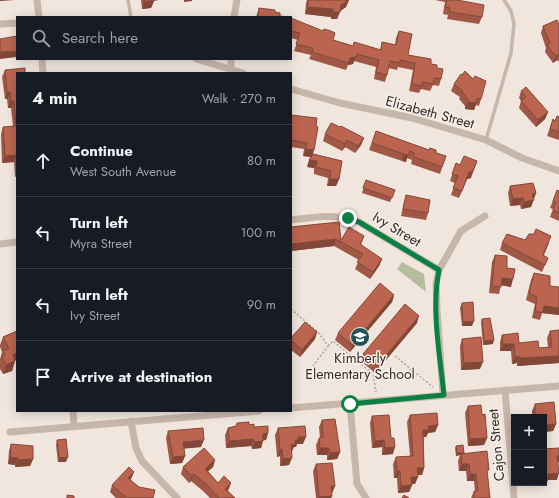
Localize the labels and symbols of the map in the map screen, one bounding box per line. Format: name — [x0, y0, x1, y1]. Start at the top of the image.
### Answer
street label: Elizabeth Street — [383, 91, 477, 134]
street label: Ivy Street — [369, 207, 426, 252]
route end — [339, 209, 357, 227]
school or university icon: Kimberly Elementary School — [349, 326, 371, 348]
place label: Kimberly Elementary School — [305, 348, 415, 384]
route start — [341, 395, 359, 413]
street label: Cajon Street — [483, 407, 509, 482]

